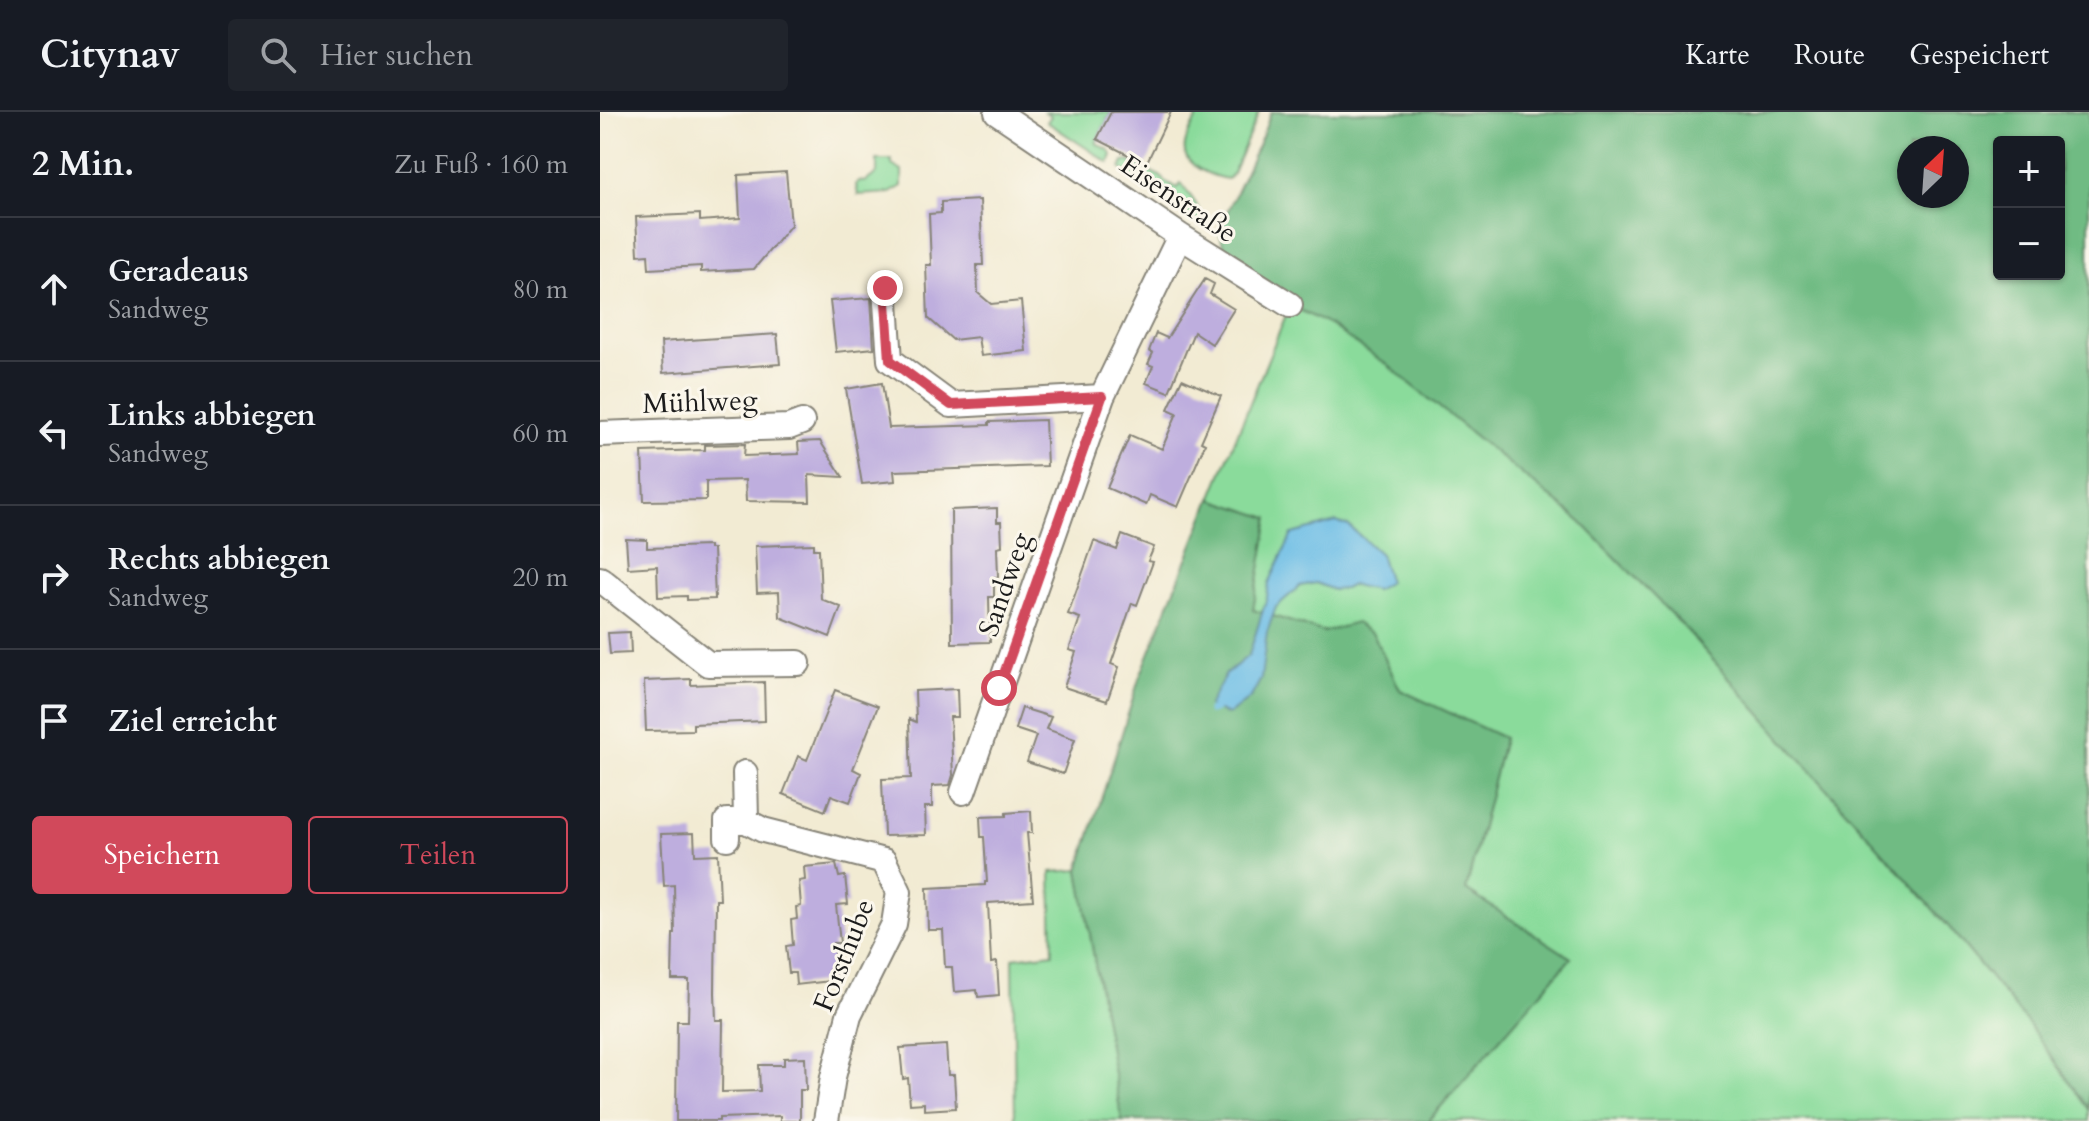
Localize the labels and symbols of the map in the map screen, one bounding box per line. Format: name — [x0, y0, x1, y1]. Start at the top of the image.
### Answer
north arrow — [1897, 136, 1969, 208]
street label: Eisenstraße — [1113, 146, 1244, 252]
route end — [867, 270, 903, 306]
street label: Mühlweg — [642, 381, 758, 423]
street label: Sandweg — [969, 527, 1041, 641]
route start — [981, 670, 1017, 706]
street label: Forsthube — [804, 894, 884, 1017]

